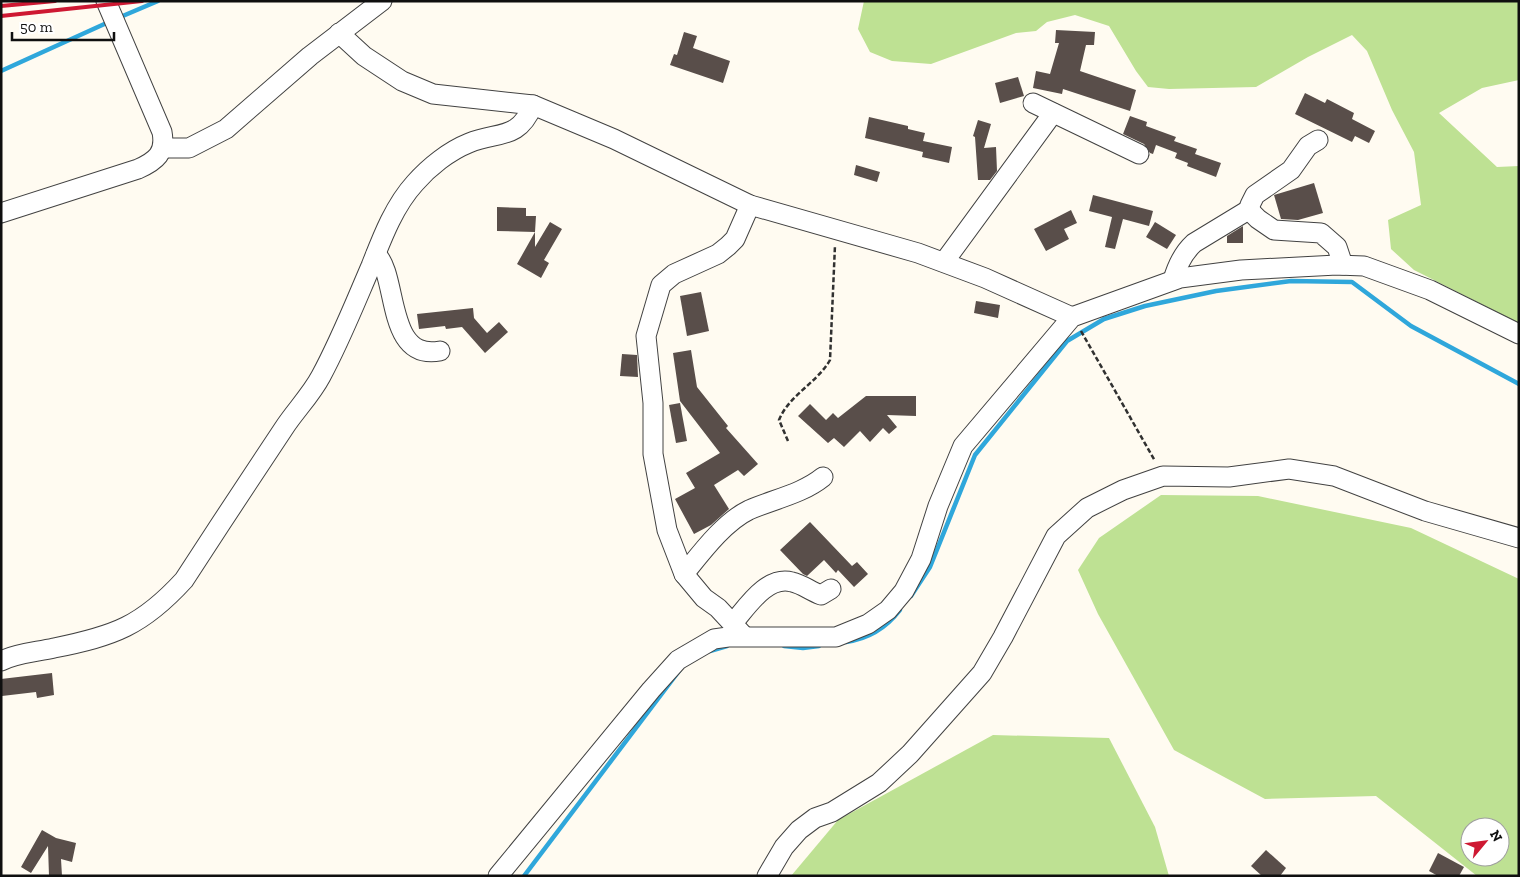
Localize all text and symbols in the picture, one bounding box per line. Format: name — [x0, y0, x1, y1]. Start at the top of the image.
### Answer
scale bar — [12, 10, 115, 42]
text: 50 m — [20, 18, 53, 36]
north arrow — [1460, 817, 1510, 867]
text: N — [1486, 827, 1506, 845]

